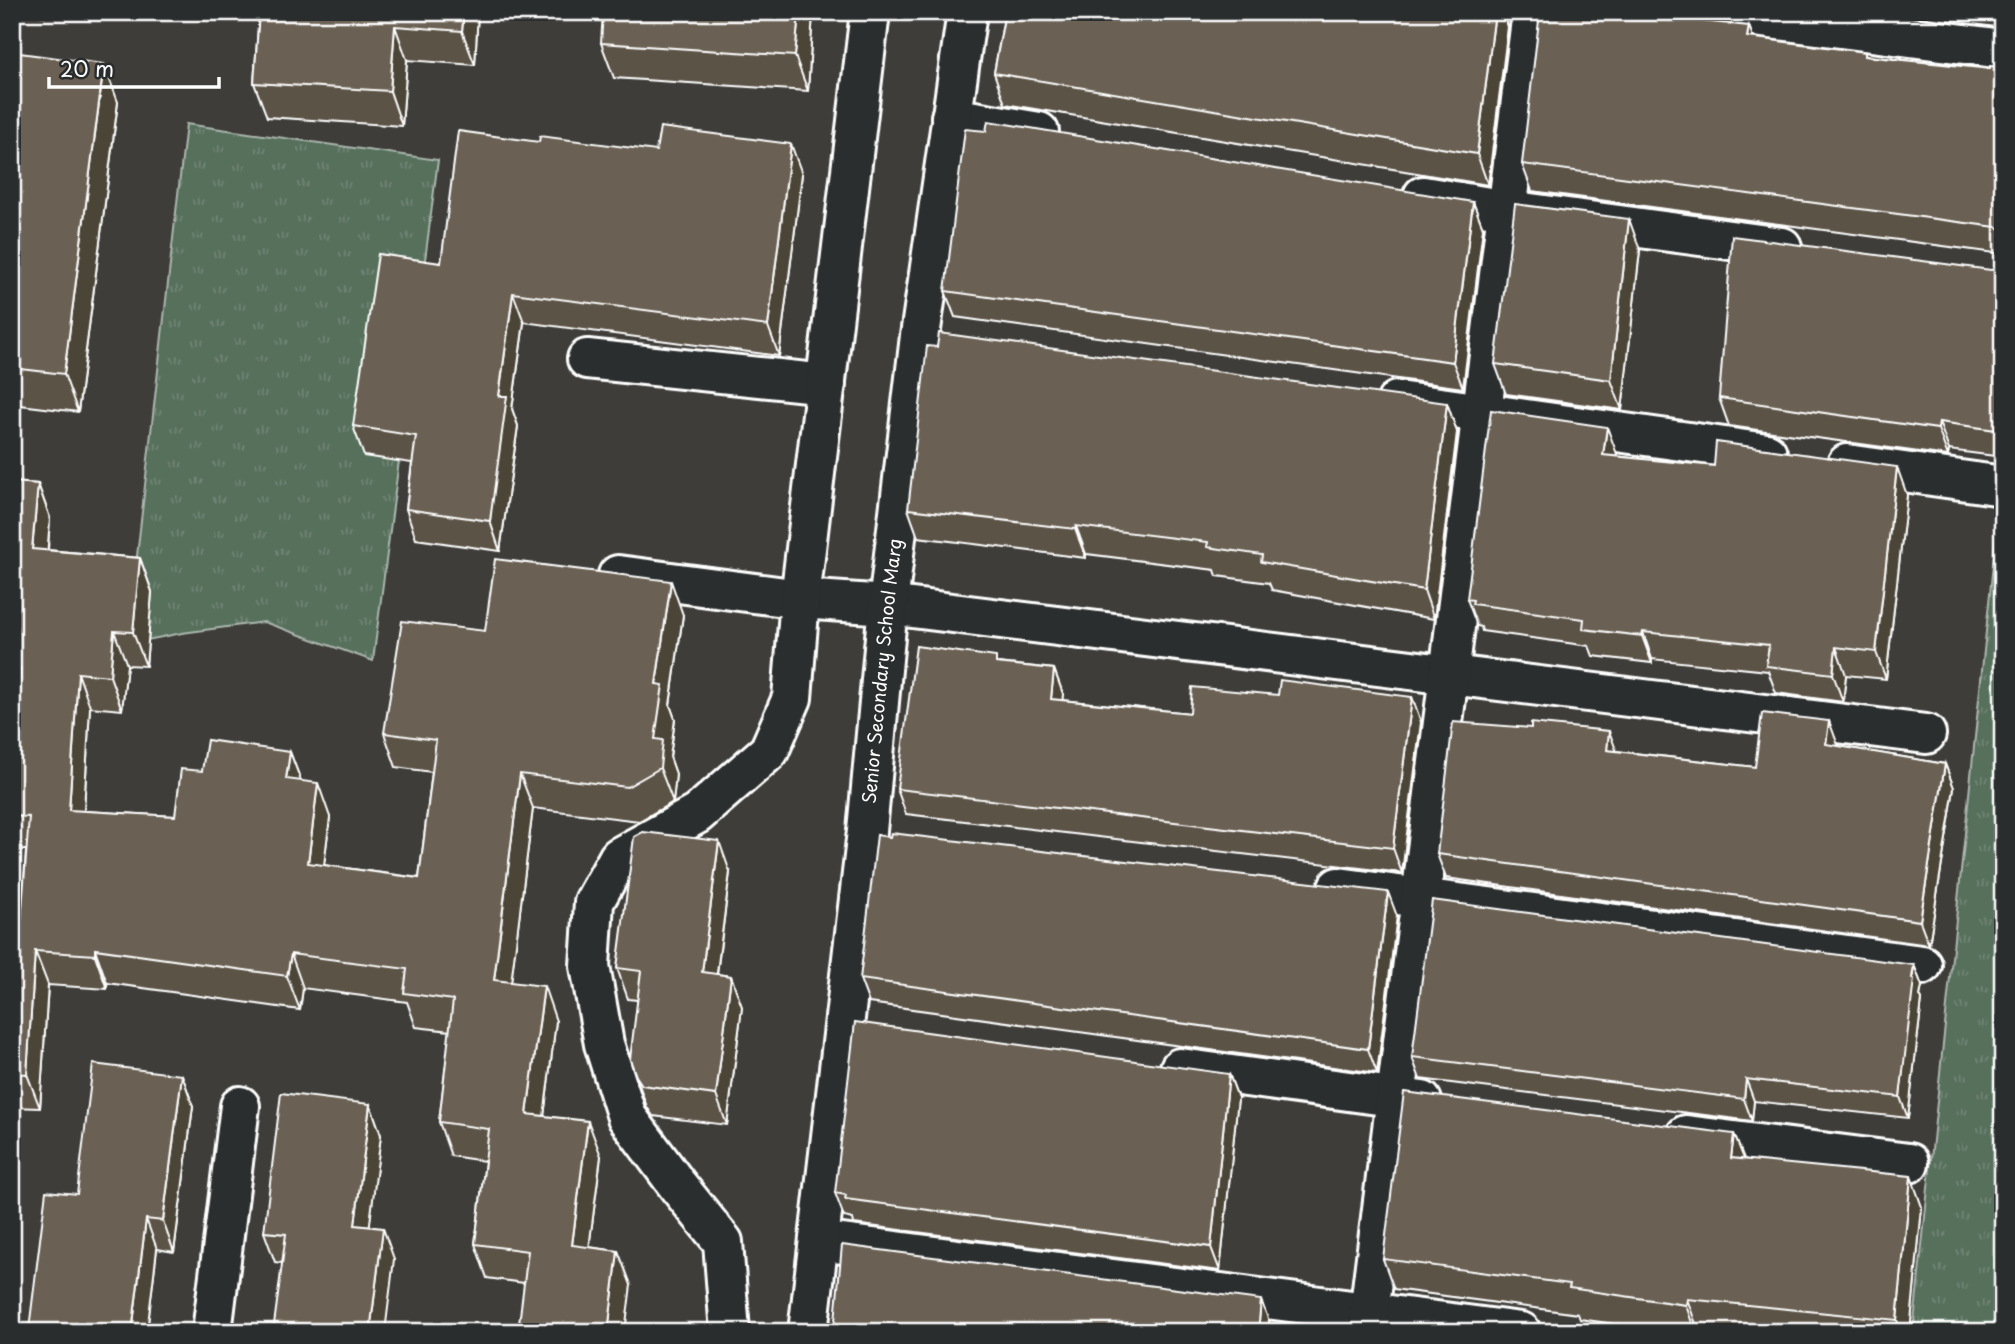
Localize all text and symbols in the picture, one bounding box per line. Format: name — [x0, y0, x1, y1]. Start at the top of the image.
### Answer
scale bar — [49, 46, 219, 90]
text: 20 m — [60, 52, 114, 84]
street label: Senior Secondary School Marg — [855, 537, 908, 805]

